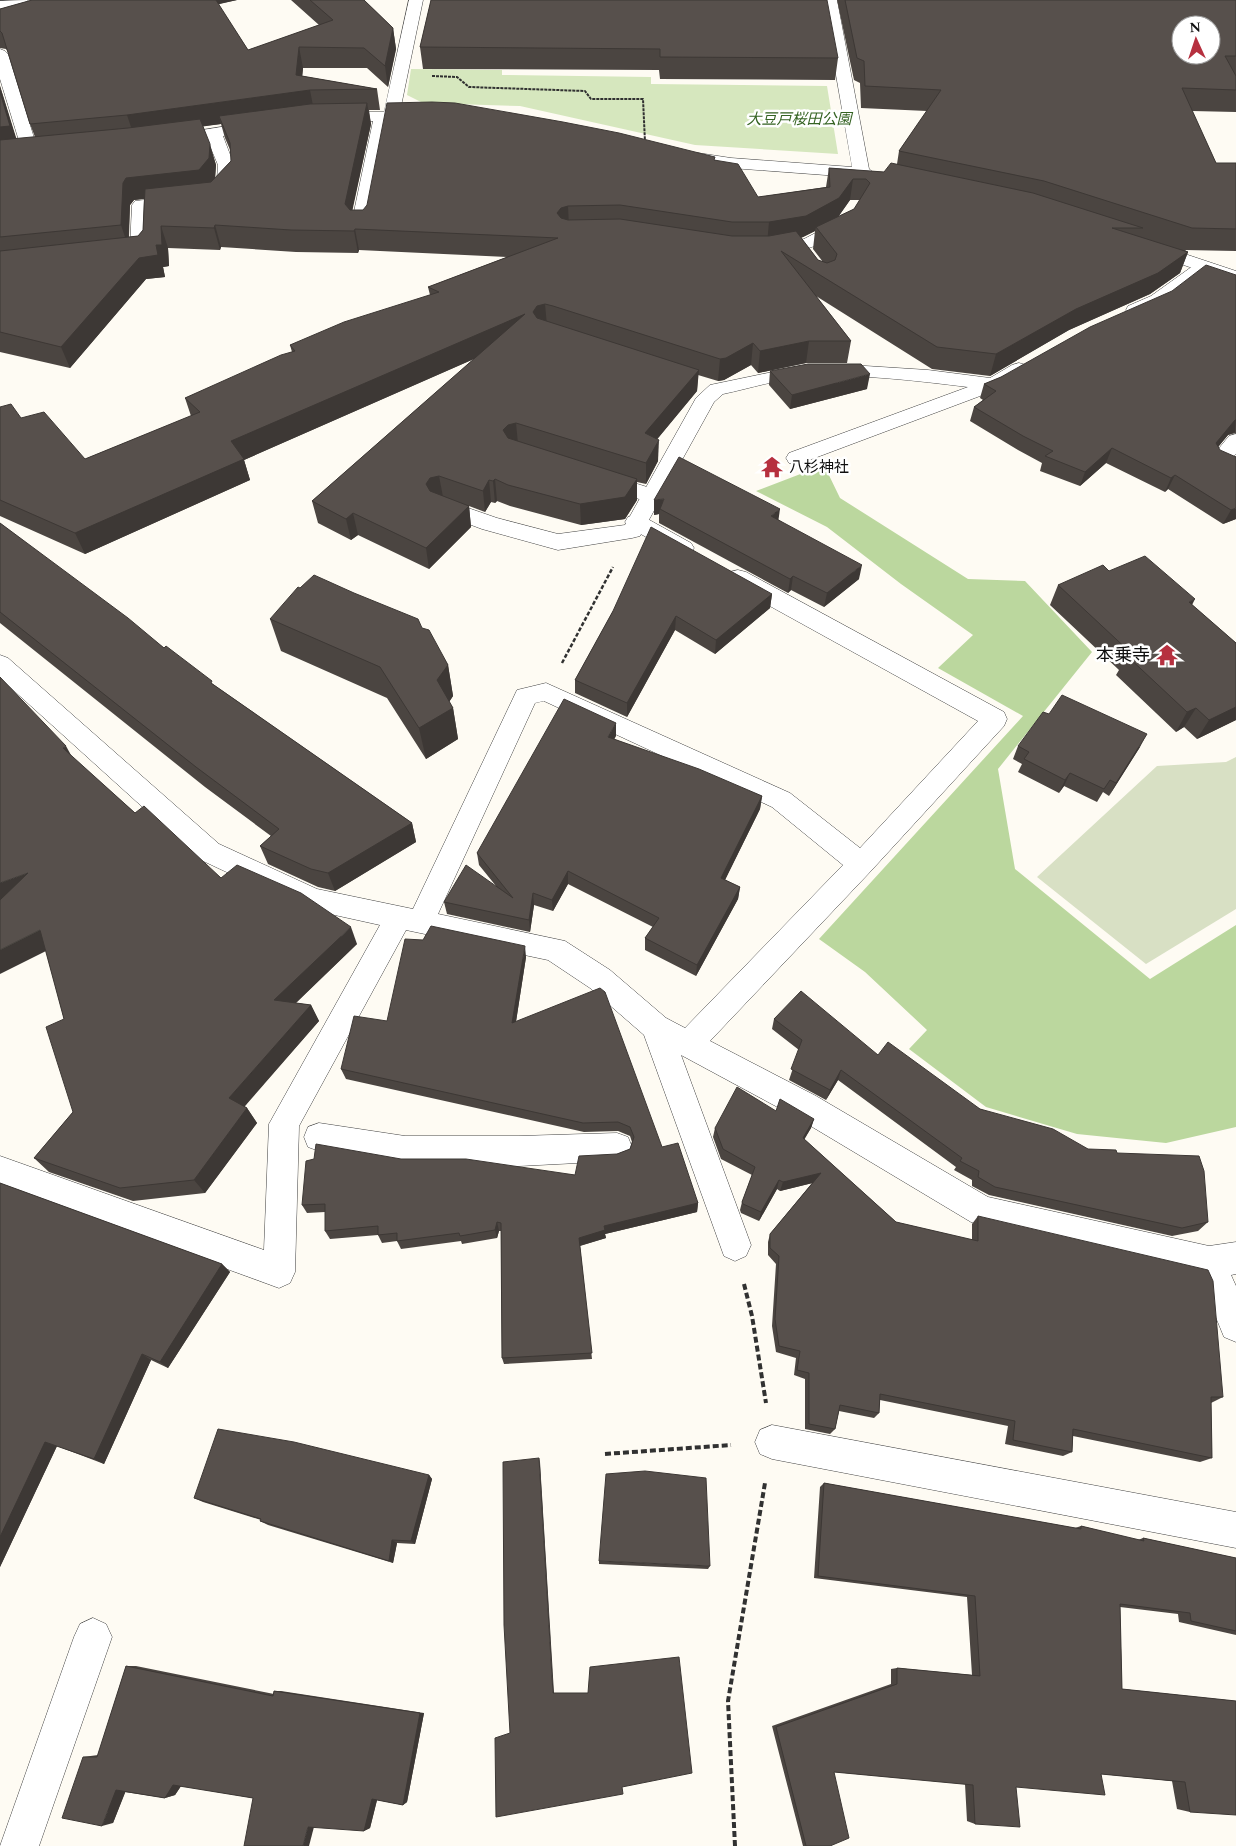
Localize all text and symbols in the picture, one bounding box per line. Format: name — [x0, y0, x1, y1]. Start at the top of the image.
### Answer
north arrow — [1171, 15, 1221, 65]
text: N — [1189, 17, 1202, 38]
park label: 大豆戸桜田公園 — [746, 108, 853, 131]
temple icon: 八杉神社 — [759, 454, 785, 480]
place label: 八杉神社 — [789, 456, 849, 479]
place label: 本乗寺 — [1096, 642, 1150, 669]
temple icon: 本乗寺 — [1154, 642, 1180, 668]

